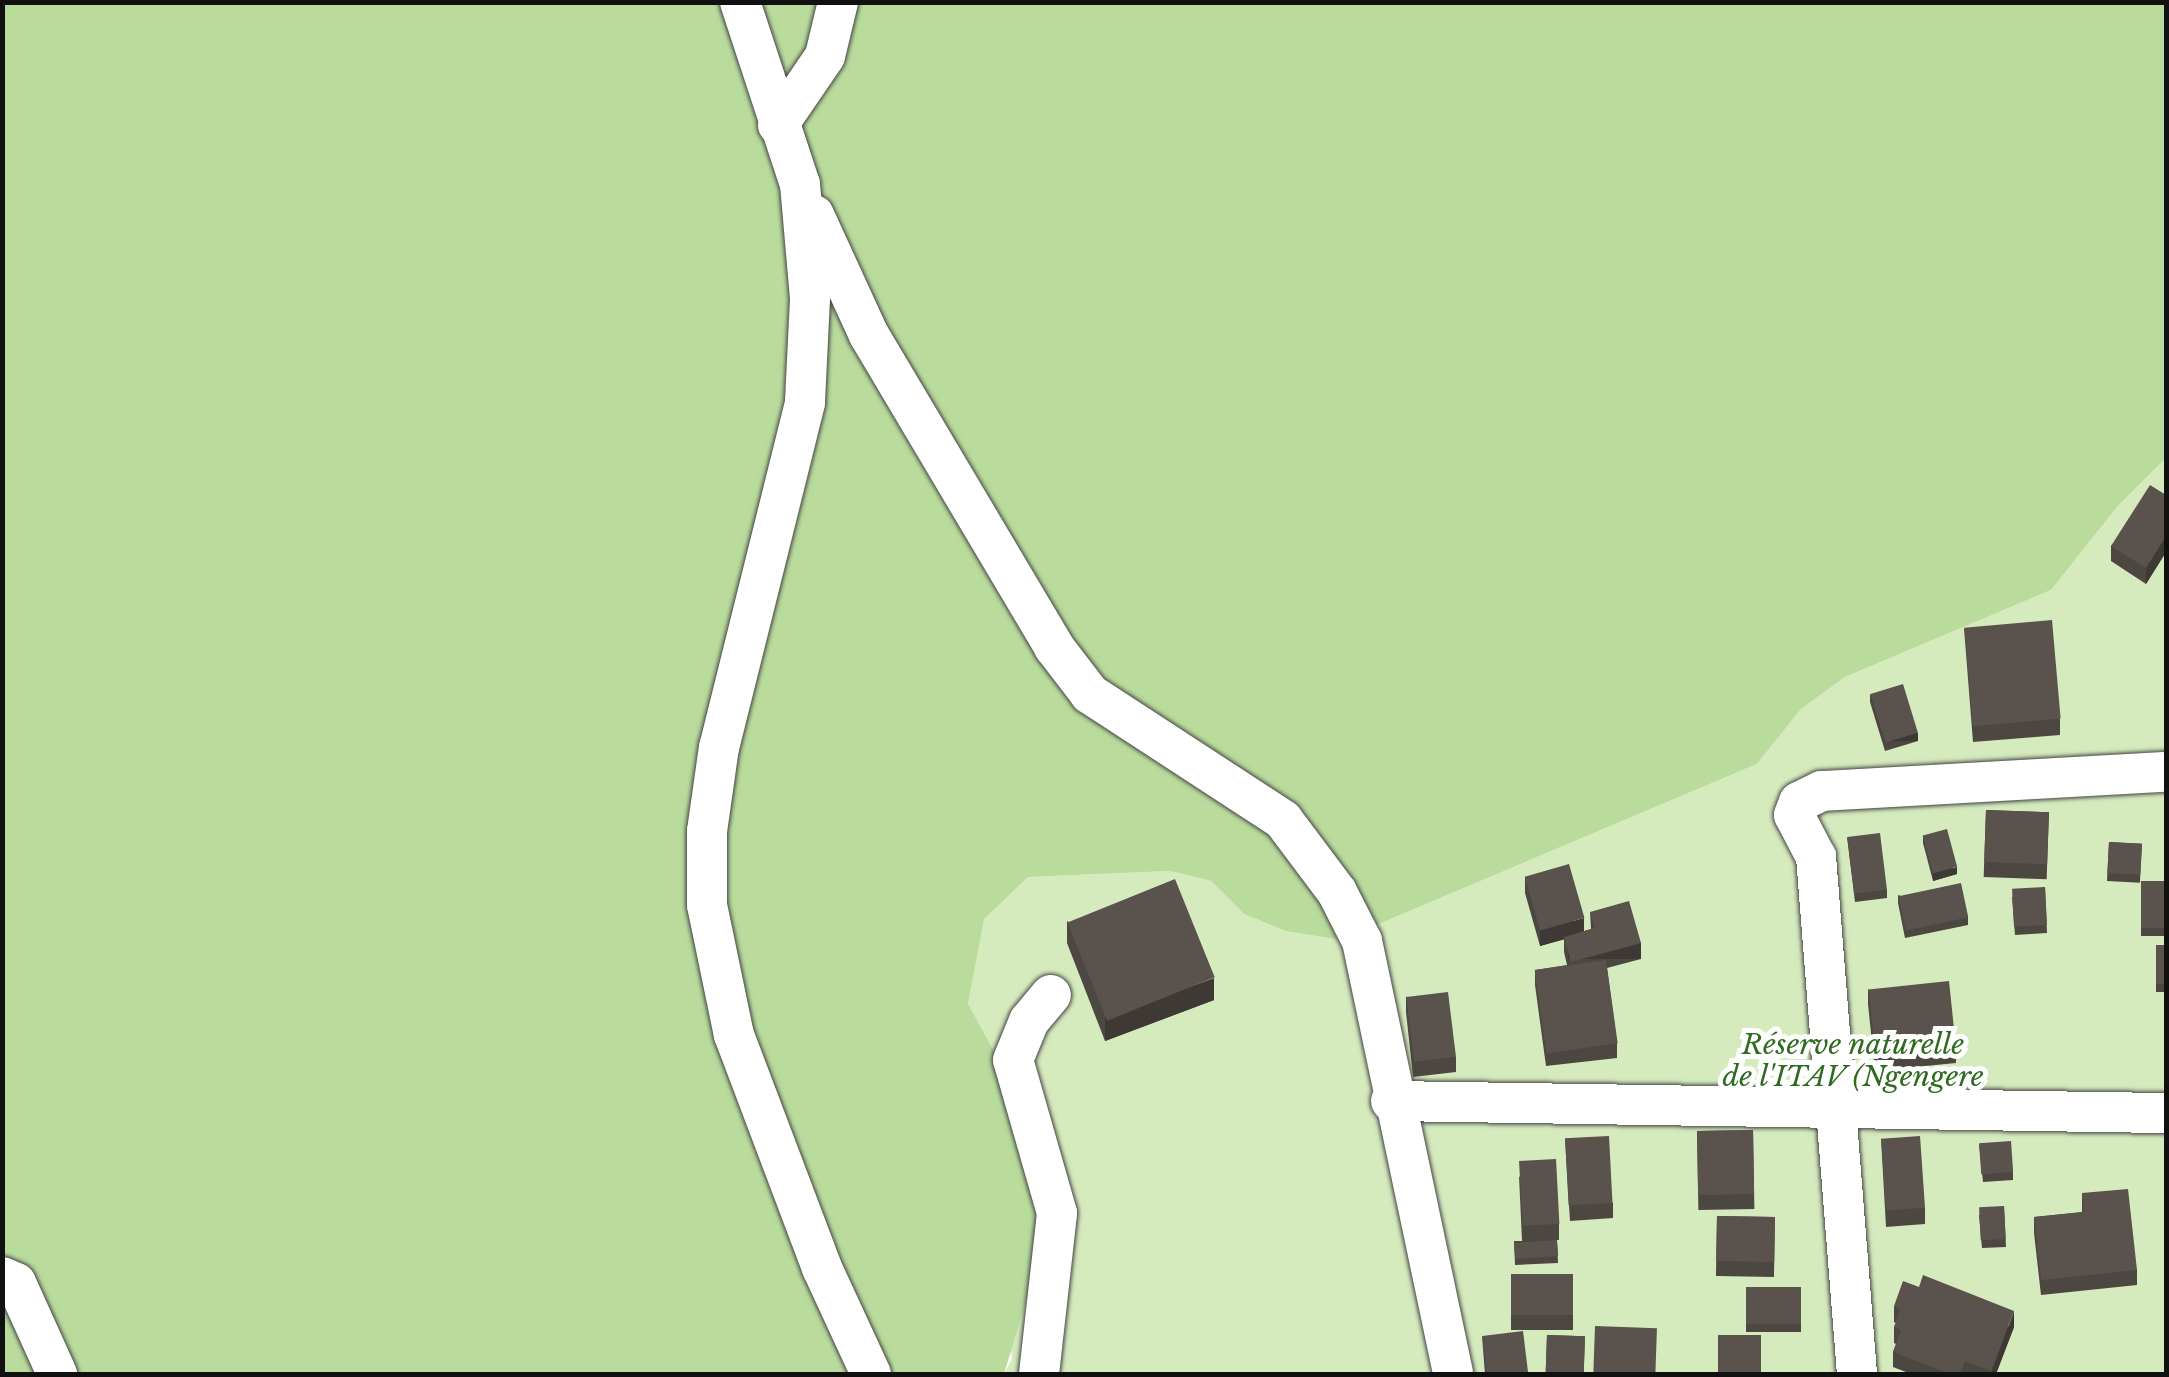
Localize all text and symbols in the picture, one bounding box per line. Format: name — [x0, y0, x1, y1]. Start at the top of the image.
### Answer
park label: Réserve naturelle de l'ITAV (Ngengere — [1722, 1028, 1984, 1094]

